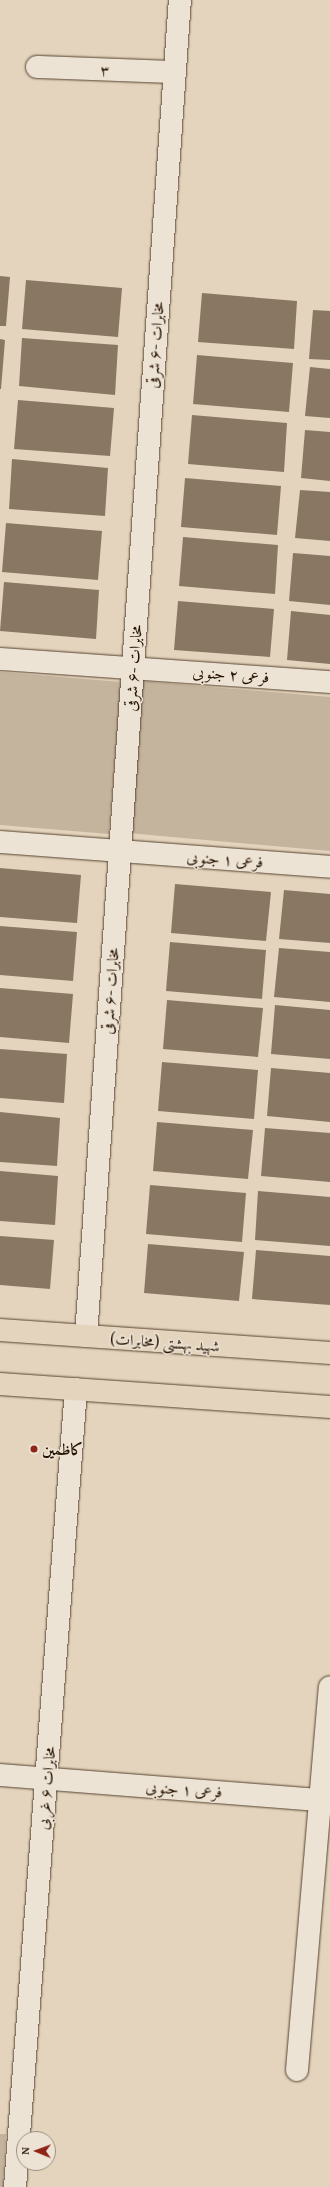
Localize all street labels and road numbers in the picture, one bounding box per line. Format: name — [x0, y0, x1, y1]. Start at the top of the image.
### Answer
street label: ۳ — [100, 60, 110, 80]
street label: مخابرات -۶ شرقی — [142, 301, 168, 389]
street label: مخابرات -۶ شرقی — [120, 624, 146, 712]
street label: فرعی ۲ جنوبی — [192, 662, 270, 686]
street label: فرعی ۱ جنوبی — [186, 847, 264, 871]
street label: مخابرات -۶ شرقی — [97, 947, 123, 1035]
street label: شهید بهشتی (مخابرات) — [109, 1329, 221, 1355]
street label: مخابرات ۶ غربی — [33, 1745, 59, 1831]
street label: فرعی ۱ جنوبی — [145, 1777, 223, 1801]

